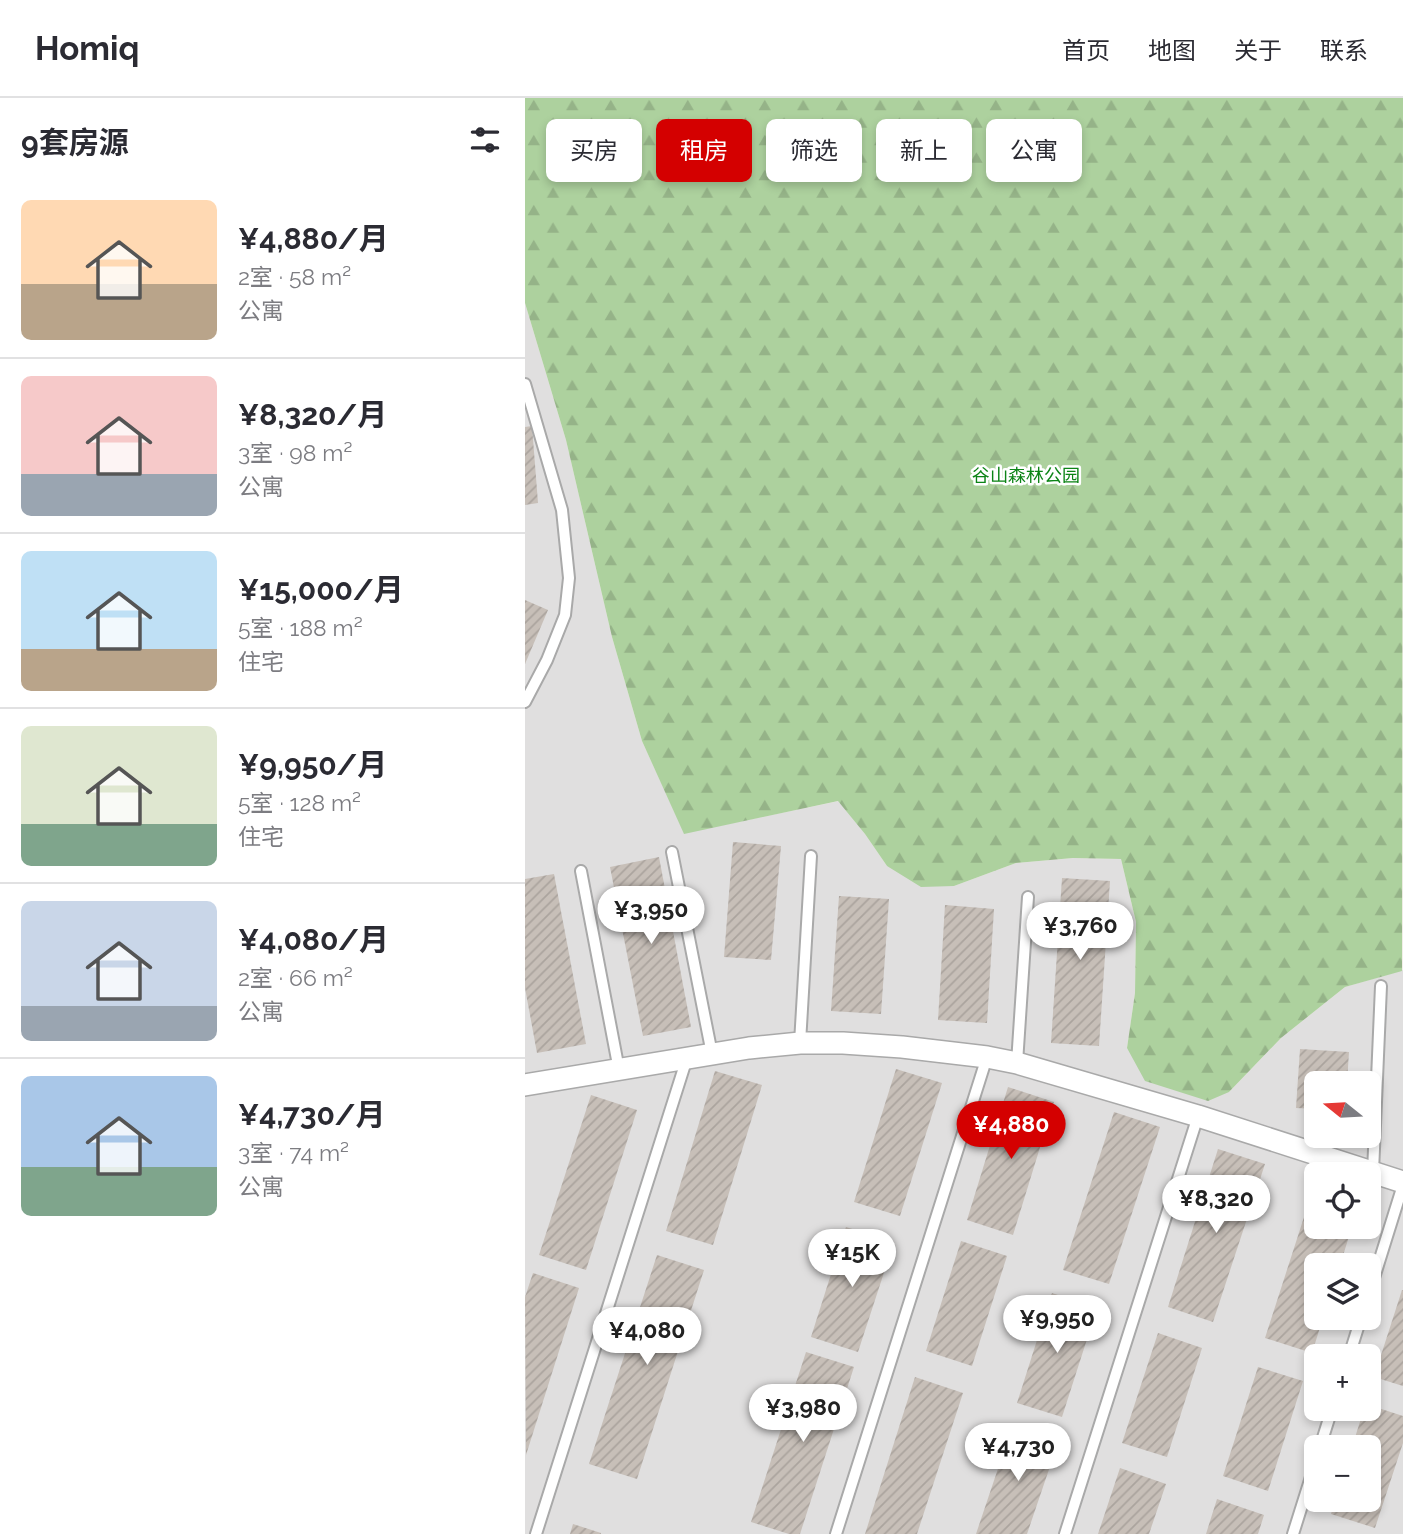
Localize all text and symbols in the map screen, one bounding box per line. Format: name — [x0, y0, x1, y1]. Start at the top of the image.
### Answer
text: Homiq — [35, 29, 139, 68]
text: 首页 — [1062, 36, 1110, 65]
text: 地图 — [1148, 36, 1196, 65]
text: 关于 — [1234, 36, 1282, 65]
text: 联系 — [1320, 36, 1368, 65]
chip: 买房 — [546, 119, 642, 182]
chip: 租房 — [656, 119, 752, 182]
chip: 筛选 — [766, 119, 862, 182]
chip: 新上 — [876, 119, 972, 182]
chip: 公寓 — [986, 119, 1082, 182]
icon: filters — [466, 121, 504, 159]
text: 9套房源 — [21, 125, 129, 160]
text: ¥4,880/月 — [238, 221, 389, 256]
icon: home — [77, 228, 161, 312]
text: 2室 · 58 m² — [238, 263, 351, 290]
text: 公寓 — [238, 297, 284, 324]
text: ¥8,320/月 — [238, 397, 387, 432]
icon: home — [77, 404, 161, 488]
text: 3室 · 98 m² — [238, 439, 352, 466]
park label: 谷山森林公园 — [972, 465, 1080, 486]
text: 公寓 — [238, 473, 284, 500]
text: ¥15,000/月 — [238, 572, 404, 607]
icon: home — [77, 579, 161, 663]
text: 5室 · 188 m² — [238, 614, 363, 641]
text: 住宅 — [238, 648, 284, 675]
text: ¥9,950/月 — [238, 747, 387, 782]
icon: home — [77, 754, 161, 838]
text: 5室 · 128 m² — [238, 789, 361, 816]
text: 住宅 — [238, 823, 284, 850]
pin: ¥3,950 — [594, 886, 708, 946]
text: ¥3,950 — [614, 895, 688, 922]
pin: ¥3,760 — [1023, 902, 1137, 962]
text: ¥3,760 — [1042, 911, 1118, 938]
text: ¥4,080/月 — [238, 922, 389, 957]
icon: home — [77, 929, 161, 1013]
text: 2室 · 66 m² — [238, 964, 353, 991]
text: 公寓 — [238, 998, 284, 1025]
north arrow — [1304, 1071, 1381, 1148]
map controls — [1304, 1071, 1381, 1512]
text: ¥4,730/月 — [238, 1097, 385, 1132]
pin: ¥4,880 — [954, 1102, 1068, 1161]
icon: home — [77, 1104, 161, 1188]
text: ¥4,880 — [973, 1110, 1049, 1137]
text: 3室 · 74 m² — [238, 1139, 349, 1166]
button: locate — [1304, 1162, 1381, 1239]
text: 公寓 — [238, 1173, 284, 1200]
pin: ¥8,320 — [1159, 1176, 1273, 1235]
text: ¥8,320 — [1178, 1184, 1254, 1211]
pin: ¥15K — [811, 1230, 893, 1289]
text: ¥15K — [824, 1238, 880, 1265]
button: layers — [1304, 1253, 1381, 1330]
pin: ¥9,950 — [1000, 1296, 1114, 1355]
text: ¥9,950 — [1019, 1304, 1095, 1331]
pin: ¥4,080 — [590, 1308, 704, 1367]
text: ¥4,080 — [609, 1316, 685, 1343]
button: + — [1304, 1344, 1381, 1421]
pin: ¥3,980 — [746, 1384, 860, 1444]
text: ¥3,980 — [765, 1393, 841, 1420]
pin: ¥4,730 — [961, 1424, 1075, 1483]
text: ¥4,730 — [981, 1432, 1055, 1459]
button: − — [1304, 1435, 1381, 1512]

